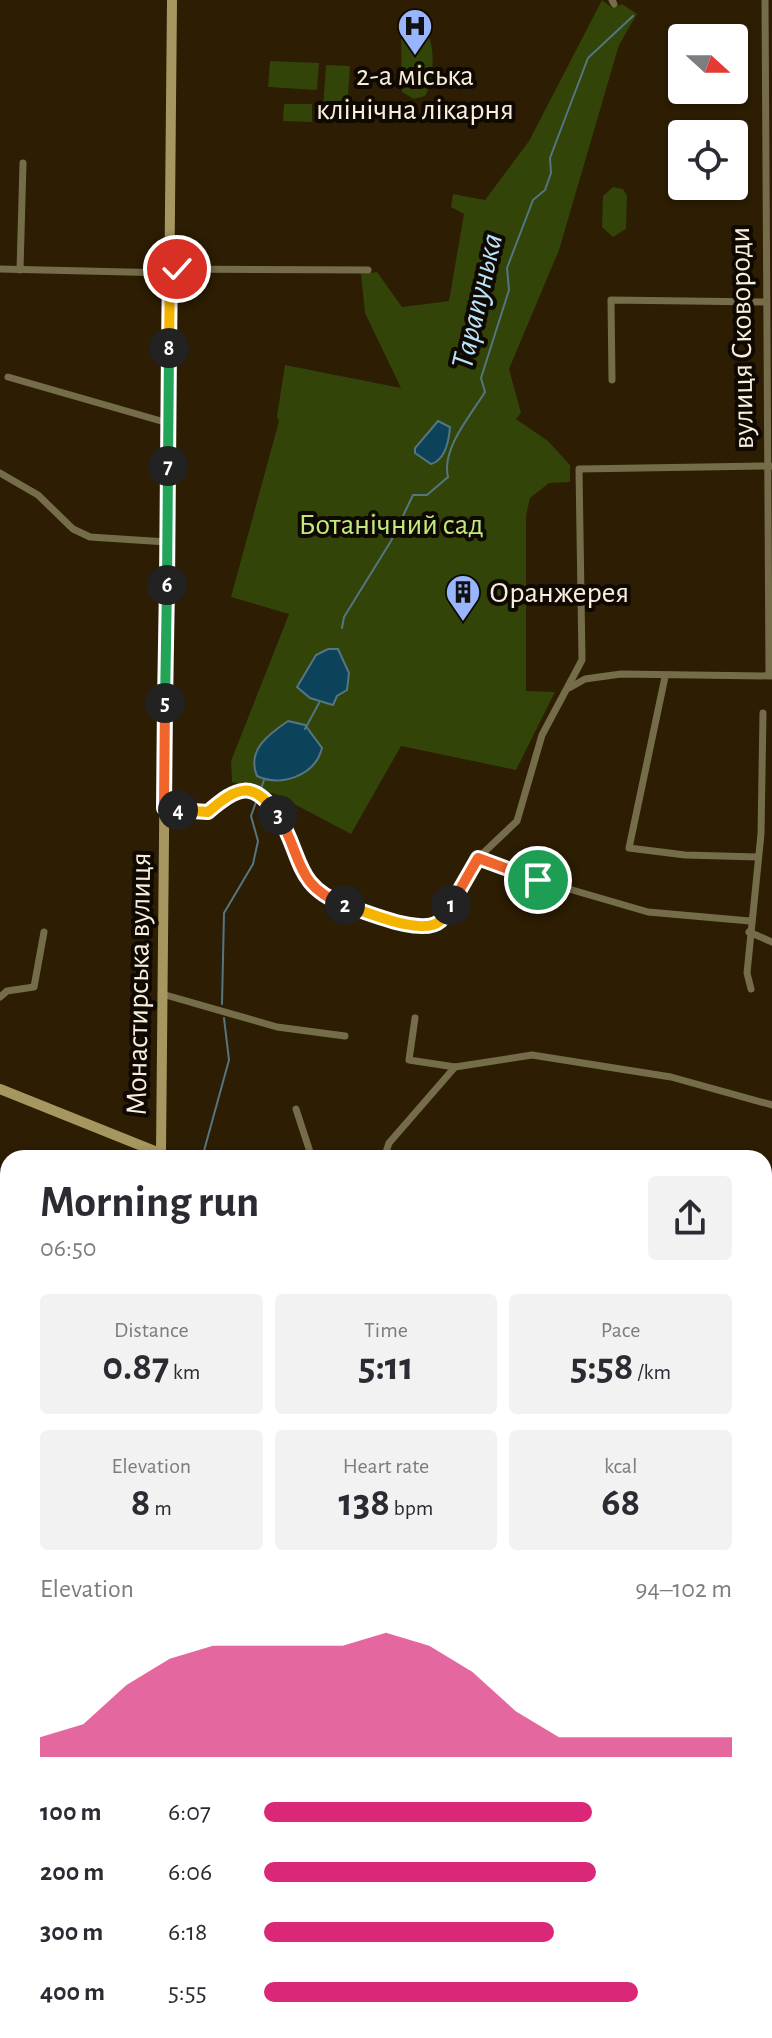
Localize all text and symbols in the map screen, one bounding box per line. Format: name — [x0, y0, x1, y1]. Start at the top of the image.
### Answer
hospital icon: 2-а міська клінічна лікарня — [396, 7, 434, 57]
north arrow — [668, 24, 748, 104]
map controls — [668, 24, 748, 200]
place label: 2-а міська клінічна лікарня — [316, 61, 514, 125]
button: locate — [668, 120, 748, 200]
street label: вулиця Сковороди — [725, 226, 759, 450]
water label: Тарапунька — [446, 230, 509, 372]
pin — [143, 235, 211, 303]
icon: check — [155, 247, 199, 291]
pin: 8 — [149, 328, 189, 368]
text: 8 — [164, 337, 174, 359]
pin: 7 — [148, 446, 188, 486]
text: 7 — [163, 455, 173, 477]
park label: Ботанічний сад — [298, 510, 484, 540]
pin: 6 — [147, 565, 187, 605]
building icon: Оранжерея — [444, 573, 482, 623]
text: 6 — [162, 574, 172, 596]
place label: Оранжерея — [489, 578, 629, 608]
pin: 5 — [145, 683, 185, 723]
text: 5 — [160, 692, 170, 714]
pin: 4 — [158, 790, 198, 830]
pin: 3 — [258, 795, 298, 835]
text: 4 — [172, 799, 184, 821]
text: 3 — [273, 804, 283, 826]
pin — [504, 846, 572, 914]
street label: Монастирська вулиця — [122, 852, 156, 1116]
icon: arrive — [516, 858, 560, 902]
pin: 2 — [325, 885, 365, 925]
pin: 1 — [431, 885, 471, 925]
text: 2 — [340, 894, 350, 916]
text: 1 — [447, 894, 455, 916]
button: share — [648, 1176, 732, 1260]
text: Morning run — [40, 1181, 259, 1225]
text: 06:50 — [40, 1235, 97, 1261]
text: Distance — [114, 1319, 189, 1341]
text: Time — [364, 1319, 408, 1341]
text: Pace — [601, 1319, 640, 1341]
text: 0.87 — [102, 1347, 169, 1387]
text: 5:11 — [358, 1347, 414, 1387]
text: 5:58 — [570, 1347, 634, 1387]
text: km — [169, 1361, 200, 1383]
text: /km — [634, 1361, 671, 1383]
text: Elevation — [112, 1455, 191, 1477]
text: Heart rate — [343, 1455, 429, 1477]
text: kcal — [604, 1455, 637, 1477]
text: 8 — [131, 1483, 151, 1523]
text: 138 — [339, 1483, 390, 1523]
text: 68 — [601, 1483, 640, 1523]
text: m — [151, 1497, 172, 1519]
text: bpm — [390, 1497, 433, 1519]
text: Elevation — [40, 1576, 134, 1602]
text: 94–102 m — [635, 1576, 732, 1602]
text: 100 m — [40, 1799, 101, 1825]
text: 6:07 — [168, 1799, 211, 1825]
text: 200 m — [40, 1859, 104, 1885]
text: 6:06 — [168, 1859, 212, 1885]
text: 300 m — [40, 1919, 103, 1945]
text: 6:18 — [168, 1919, 207, 1945]
text: 400 m — [40, 1979, 105, 2005]
text: 5:55 — [168, 1979, 207, 2005]

